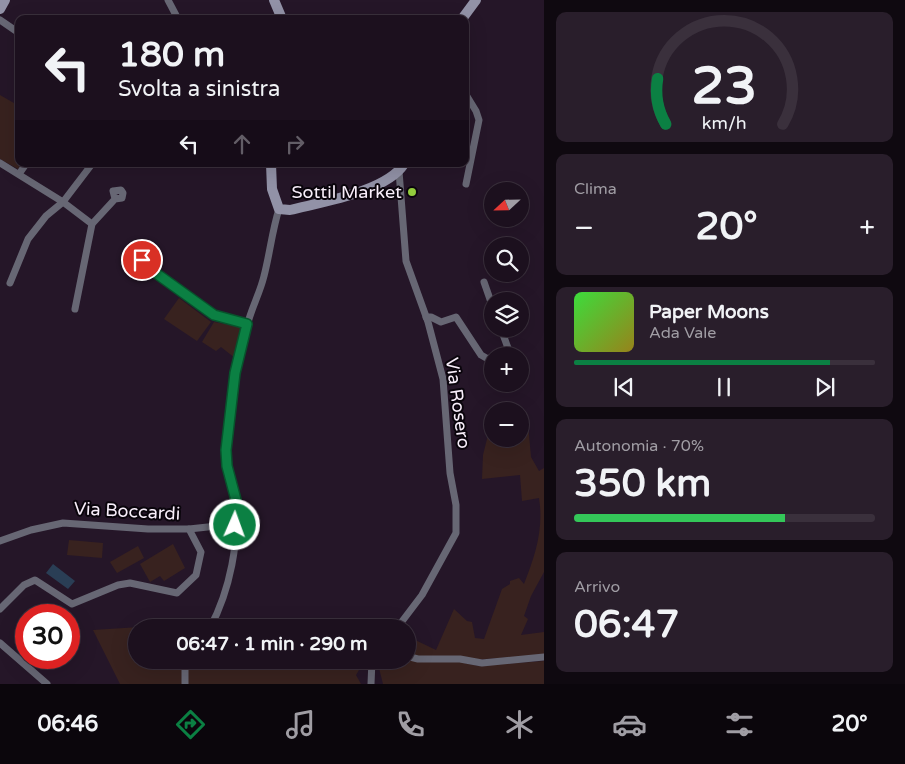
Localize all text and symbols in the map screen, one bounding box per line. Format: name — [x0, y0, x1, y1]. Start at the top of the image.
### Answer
text: 180 m — [118, 34, 225, 76]
icon: left — [35, 35, 100, 100]
text: 23 — [692, 55, 757, 118]
text: Svolta a sinistra — [118, 76, 280, 102]
text: km/h — [702, 113, 747, 134]
icon: left — [175, 130, 203, 158]
icon: ahead — [228, 130, 256, 158]
icon: right — [281, 130, 309, 158]
text: Clima — [574, 179, 617, 199]
place label: Sottil Market — [292, 181, 402, 203]
north arrow — [484, 182, 529, 228]
map controls — [484, 182, 529, 447]
marker: Sottil Market — [406, 186, 418, 198]
text: 20° — [696, 204, 758, 250]
text: − — [574, 211, 594, 245]
text: + — [859, 211, 875, 245]
button: search — [484, 237, 529, 282]
pin — [121, 239, 163, 281]
icon: arrive — [128, 246, 156, 274]
button: layers — [484, 292, 529, 337]
text: Paper Moons — [649, 301, 769, 323]
text: Ada Vale — [649, 323, 716, 343]
button: + — [484, 347, 529, 392]
street label: Via Rosero — [441, 356, 475, 450]
icon: previous — [610, 373, 638, 401]
icon: pause — [710, 373, 738, 401]
icon: next — [811, 373, 839, 401]
button: − — [484, 402, 529, 447]
text: Autonomia · 70% — [574, 436, 704, 456]
text: 350 km — [574, 461, 711, 507]
street label: Via Boccardi — [73, 497, 181, 525]
position arrow — [208, 498, 260, 550]
text: Arrivo — [574, 577, 620, 597]
text: 06:47 — [574, 602, 679, 648]
speed limit sign: 30 — [15, 604, 80, 669]
text: 06:47 · 1 min · 290 m — [176, 633, 368, 655]
icon: directions — [173, 707, 208, 742]
icon: music — [283, 707, 318, 742]
icon: phone — [393, 707, 428, 742]
icon: climate — [502, 707, 537, 742]
icon: car — [612, 707, 647, 742]
icon: filters — [722, 707, 757, 742]
text: 06:46 — [37, 711, 98, 737]
text: 20° — [832, 711, 868, 737]

